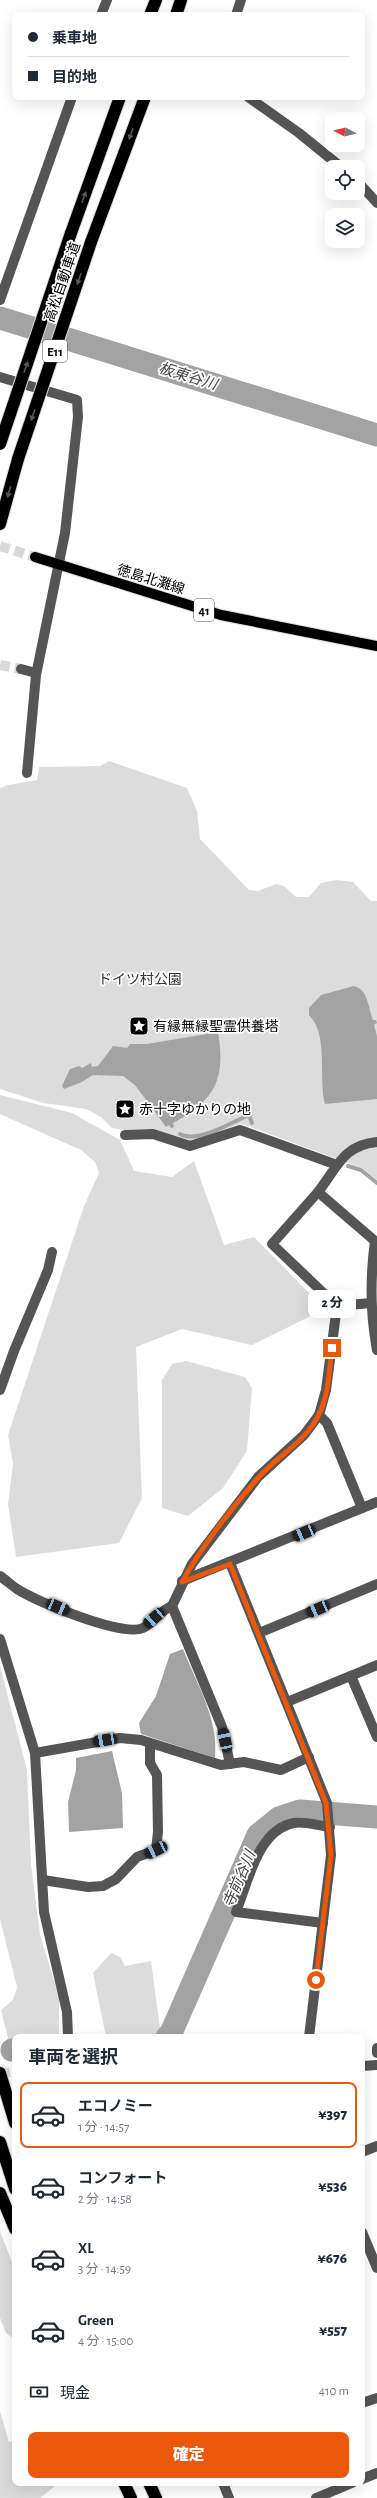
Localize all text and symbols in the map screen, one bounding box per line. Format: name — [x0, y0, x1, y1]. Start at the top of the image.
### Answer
text: 乗車地 — [52, 31, 97, 46]
text: 目的地 — [52, 70, 97, 85]
north arrow — [325, 112, 365, 152]
map controls — [325, 112, 365, 248]
one-way arrow — [128, 128, 134, 140]
button: locate — [325, 160, 365, 200]
one-way arrow — [81, 190, 87, 202]
button: layers — [325, 208, 365, 248]
street label: 高松自動車道 — [42, 240, 83, 324]
one-way arrow — [75, 273, 81, 285]
road number: E11 — [43, 340, 67, 362]
water label: 板東谷川 — [157, 360, 221, 393]
one-way arrow — [23, 361, 29, 373]
one-way arrow — [30, 410, 36, 422]
one-way arrow — [6, 486, 12, 498]
street label: 徳島北灘線 — [115, 561, 187, 597]
road number: 41 — [194, 599, 214, 621]
park label: ドイツ村公園 — [98, 971, 182, 987]
place icon: 有縁無縁聖霊供養塔 — [128, 1015, 150, 1037]
place label: 有縁無縁聖霊供養塔 — [153, 1018, 279, 1034]
place icon: 赤十字ゆかりの地 — [114, 1098, 136, 1120]
place label: 赤十字ゆかりの地 — [139, 1102, 251, 1117]
callout: 2 分 — [308, 1290, 356, 1318]
text: 2 分 — [321, 1297, 343, 1310]
route end — [323, 1339, 341, 1357]
car — [291, 1523, 317, 1543]
car — [45, 1597, 71, 1617]
car — [305, 1599, 331, 1619]
car — [141, 1606, 167, 1630]
car — [217, 1727, 233, 1753]
car — [92, 1732, 118, 1748]
car — [143, 1839, 169, 1861]
water label: 寺前谷川 — [220, 1846, 259, 1910]
route start — [307, 1971, 325, 1989]
text: 車両を選択 — [28, 2049, 118, 2067]
icon: car — [30, 2097, 66, 2133]
text: エコノミー — [78, 2099, 153, 2114]
text: ¥397 — [318, 2107, 347, 2122]
text: 1 分 · 14:57 — [78, 2121, 129, 2134]
icon: car — [30, 2169, 66, 2205]
text: コンフォート — [78, 2171, 168, 2186]
text: ¥536 — [318, 2179, 347, 2194]
text: 2 分 · 14:58 — [78, 2193, 132, 2206]
icon: car — [30, 2241, 66, 2277]
text: XL — [78, 2241, 94, 2256]
text: ¥676 — [318, 2251, 347, 2266]
text: 3 分 · 14:59 — [78, 2263, 131, 2276]
icon: car — [30, 2313, 66, 2349]
text: Green — [78, 2313, 114, 2328]
text: ¥557 — [319, 2323, 347, 2338]
text: 4 分 · 15:00 — [78, 2335, 133, 2348]
icon: cash — [28, 2381, 50, 2403]
text: 410 m — [319, 2385, 349, 2398]
text: 現金 — [60, 2386, 90, 2401]
button: 確定 — [28, 2432, 349, 2478]

